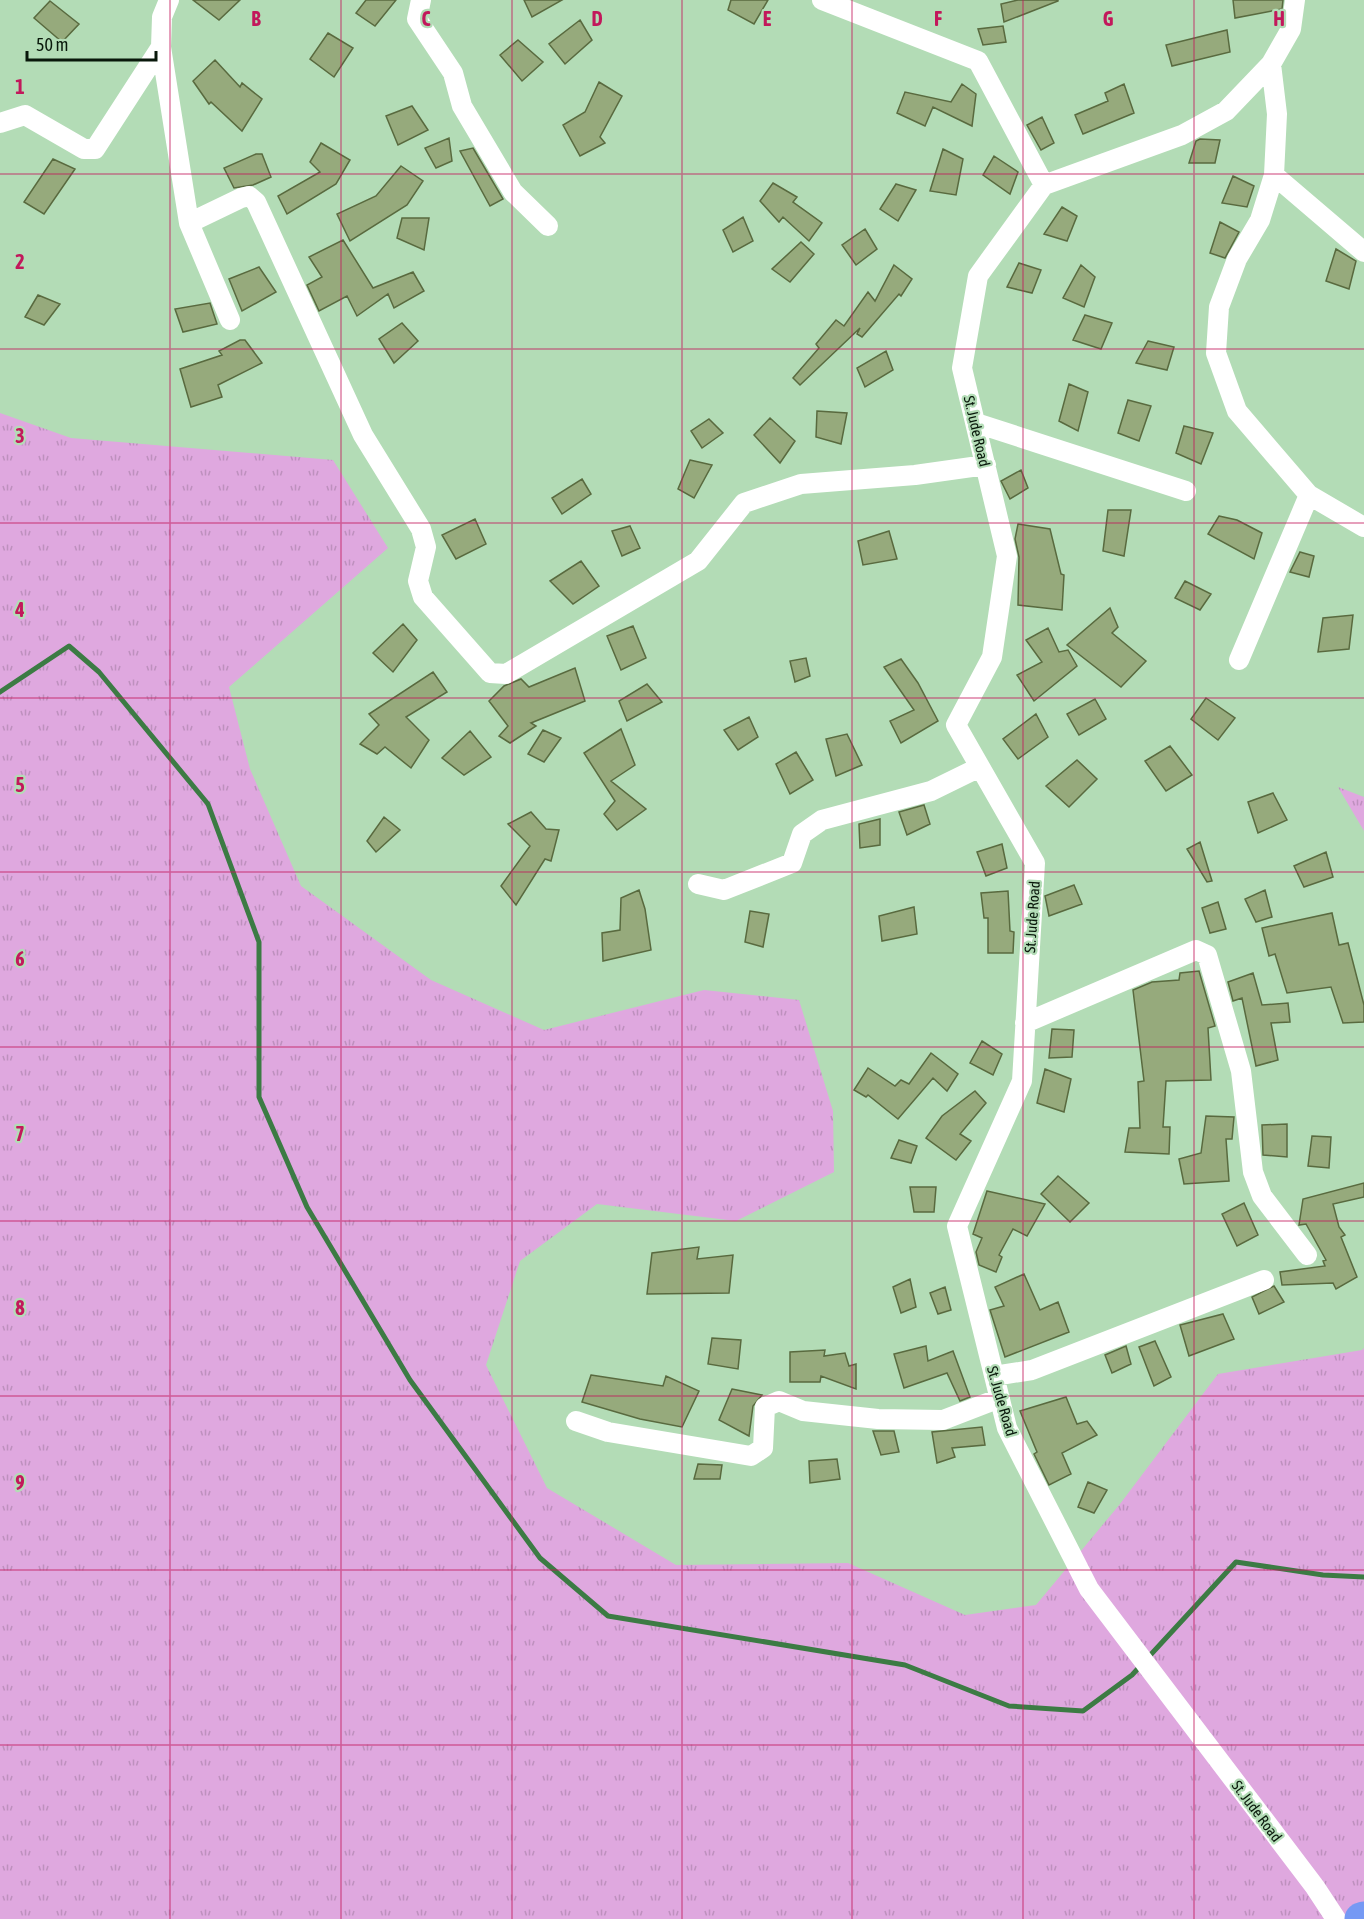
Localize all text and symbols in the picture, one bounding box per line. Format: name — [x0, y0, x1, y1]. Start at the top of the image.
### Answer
text: B — [251, 7, 261, 30]
text: C — [422, 7, 431, 30]
text: D — [591, 7, 603, 30]
text: E — [763, 7, 772, 30]
text: F — [934, 7, 942, 30]
text: G — [1103, 7, 1114, 30]
text: H — [1273, 7, 1285, 30]
scale bar — [27, 24, 156, 62]
text: 50 m — [36, 34, 68, 55]
text: 1 — [15, 75, 25, 98]
text: 2 — [15, 250, 25, 273]
street label: St. Jude Road — [961, 394, 993, 468]
text: 3 — [15, 424, 25, 447]
text: 4 — [14, 598, 25, 621]
text: 5 — [15, 773, 25, 796]
street label: St. Jude Road — [1021, 880, 1043, 954]
text: 6 — [15, 947, 25, 970]
text: 7 — [15, 1122, 25, 1145]
text: 8 — [15, 1296, 25, 1319]
street label: St. Jude Road — [984, 1364, 1020, 1438]
text: 9 — [15, 1471, 25, 1494]
street label: St. Jude Road — [1229, 1777, 1285, 1845]

